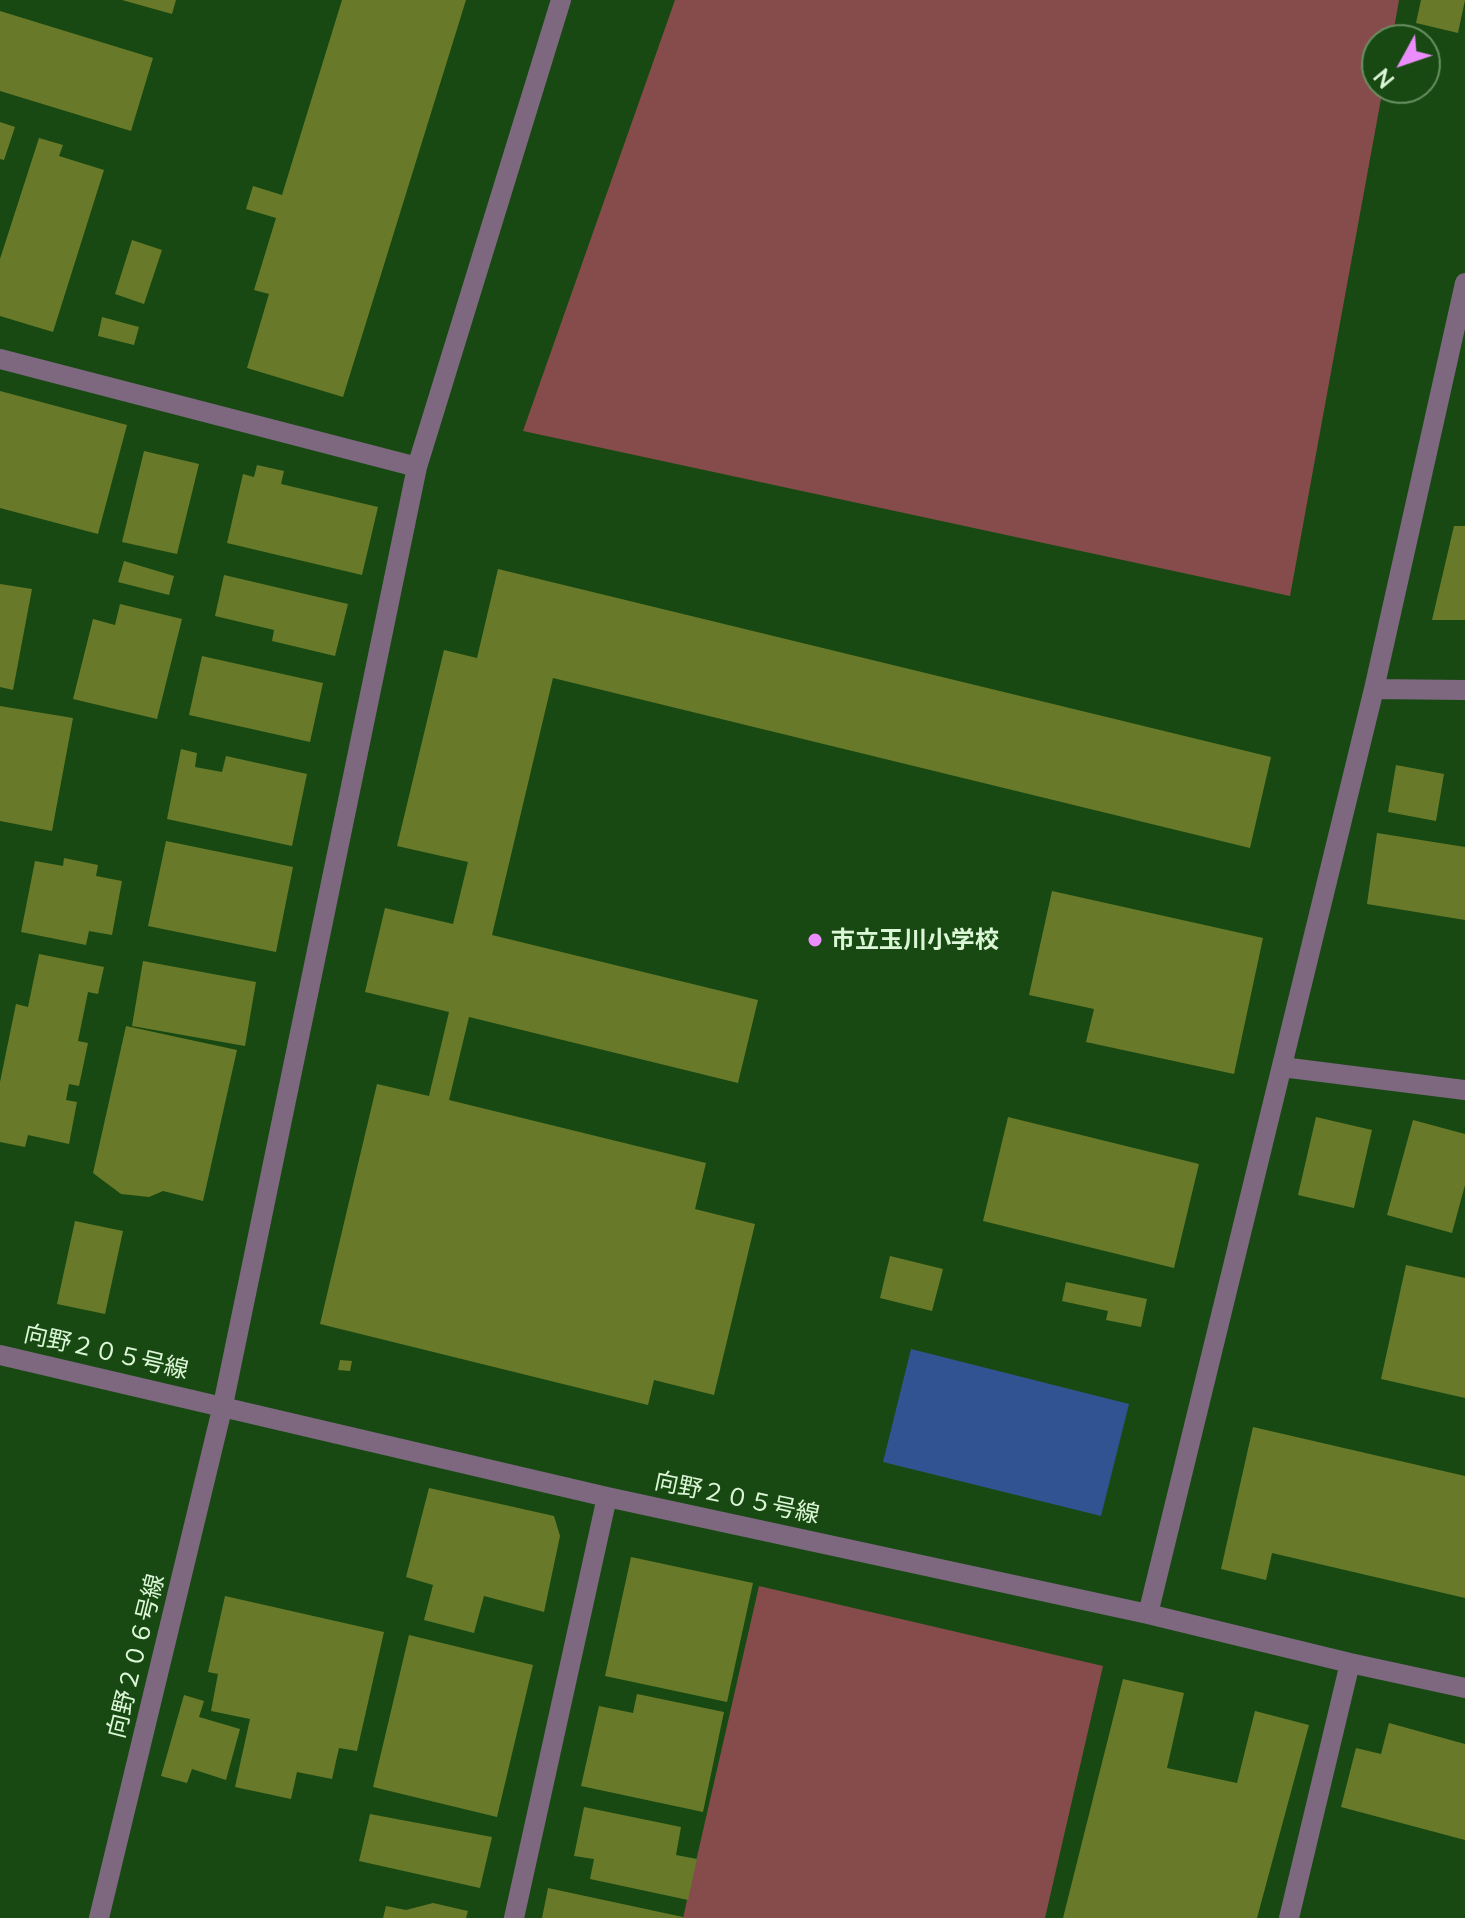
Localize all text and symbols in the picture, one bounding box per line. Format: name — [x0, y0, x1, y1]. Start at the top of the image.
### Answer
north arrow — [1361, 24, 1441, 104]
text: N — [1368, 63, 1400, 94]
place label: 市立玉川小学校 — [831, 926, 999, 954]
marker: 市立玉川小学校 — [806, 931, 824, 949]
street label: 向野２０５号線 — [21, 1319, 191, 1385]
street label: 向野２０５号線 — [652, 1466, 822, 1530]
street label: 向野２０６号線 — [102, 1571, 170, 1741]

